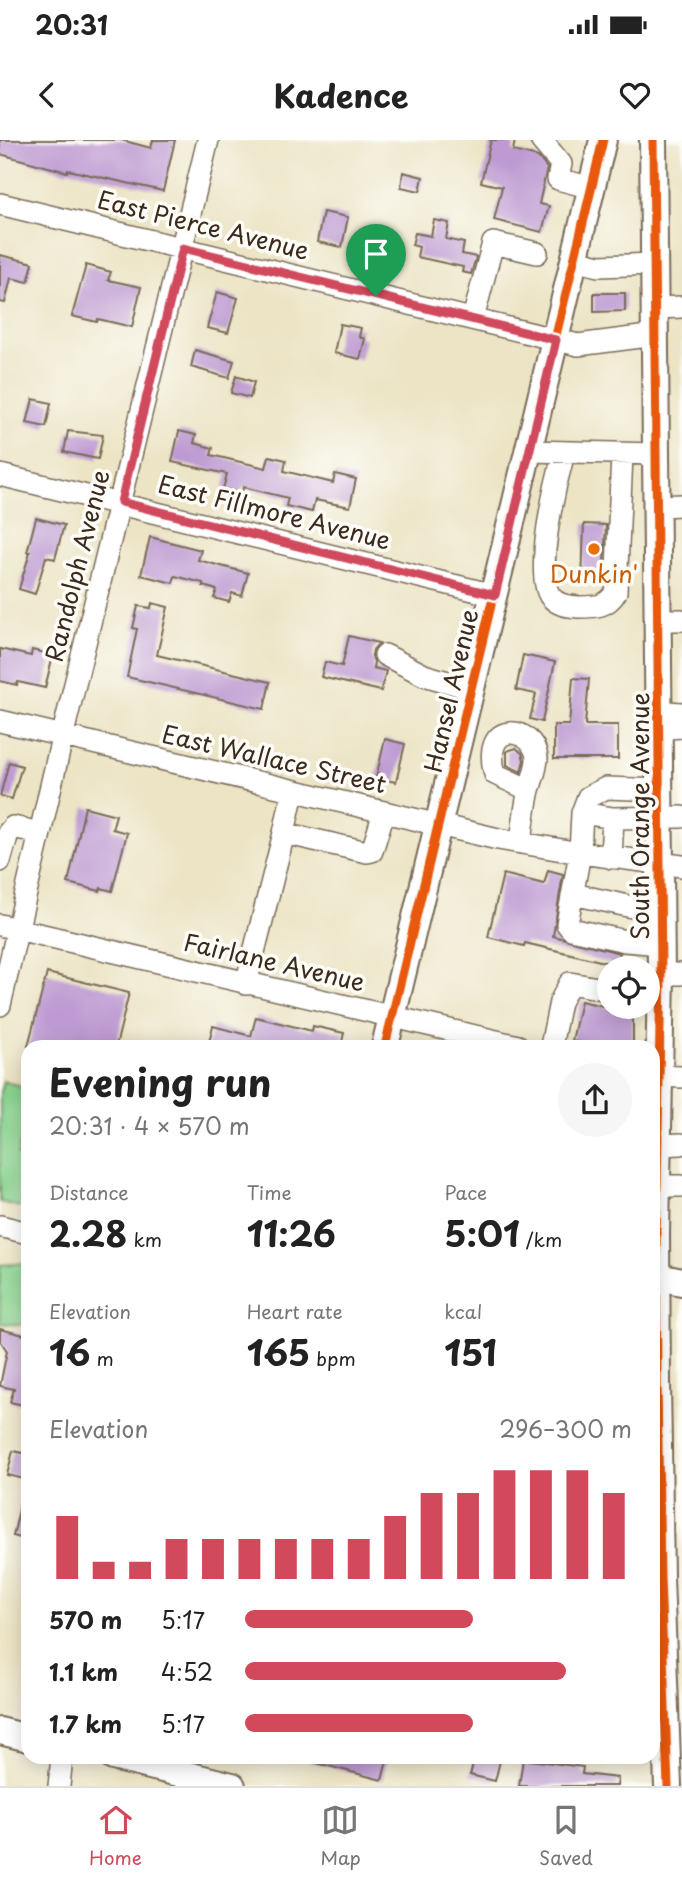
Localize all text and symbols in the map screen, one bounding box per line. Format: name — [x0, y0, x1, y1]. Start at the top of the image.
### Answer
text: 20:31 — [35, 5, 108, 44]
text: Kadence — [273, 71, 409, 119]
icon: back — [28, 76, 66, 114]
icon: heart — [616, 76, 654, 114]
street label: East Pierce Avenue — [94, 180, 313, 268]
pin — [346, 224, 406, 296]
icon: arrive — [357, 235, 395, 273]
street label: East Fillmore Avenue — [154, 465, 395, 557]
street label: Randolph Avenue — [35, 466, 117, 665]
marker: Dunkin' — [586, 541, 602, 557]
place label: Dunkin' — [550, 555, 638, 591]
street label: Hansel Avenue — [414, 605, 486, 776]
street label: South Orange Avenue — [621, 692, 657, 940]
street label: East Wallace Street — [159, 715, 390, 801]
street label: Fairlane Avenue — [180, 923, 368, 999]
map controls — [597, 956, 660, 1019]
button: locate — [597, 956, 660, 1019]
text: Evening run — [49, 1053, 271, 1110]
button: share — [558, 1063, 632, 1137]
text: 20:31 · 4 × 570 m — [49, 1108, 250, 1143]
text: Distance — [49, 1178, 129, 1206]
text: Time — [247, 1178, 292, 1206]
text: Pace — [444, 1178, 487, 1206]
text: 2.28 — [49, 1206, 127, 1259]
text: 11:26 — [247, 1206, 336, 1259]
text: 5:01 — [444, 1206, 520, 1259]
text: km — [127, 1225, 162, 1253]
text: /km — [520, 1225, 562, 1253]
text: Elevation — [49, 1297, 131, 1325]
text: Heart rate — [247, 1297, 343, 1325]
text: kcal — [444, 1297, 482, 1325]
text: 16 — [49, 1325, 90, 1378]
text: 165 — [247, 1325, 310, 1378]
text: 151 — [444, 1325, 497, 1378]
text: m — [90, 1344, 114, 1372]
text: bpm — [310, 1344, 356, 1372]
text: Elevation — [49, 1411, 148, 1446]
text: 296–300 m — [499, 1411, 632, 1446]
text: 570 m — [49, 1602, 122, 1637]
text: 5:17 — [161, 1602, 205, 1637]
text: 1.1 km — [49, 1654, 118, 1689]
text: 4:52 — [161, 1654, 213, 1689]
text: 1.7 km — [49, 1706, 122, 1741]
text: 5:17 — [161, 1706, 205, 1741]
tab: Home — [89, 1801, 142, 1871]
tab: Map — [320, 1801, 361, 1871]
tab: Saved — [539, 1801, 593, 1871]

